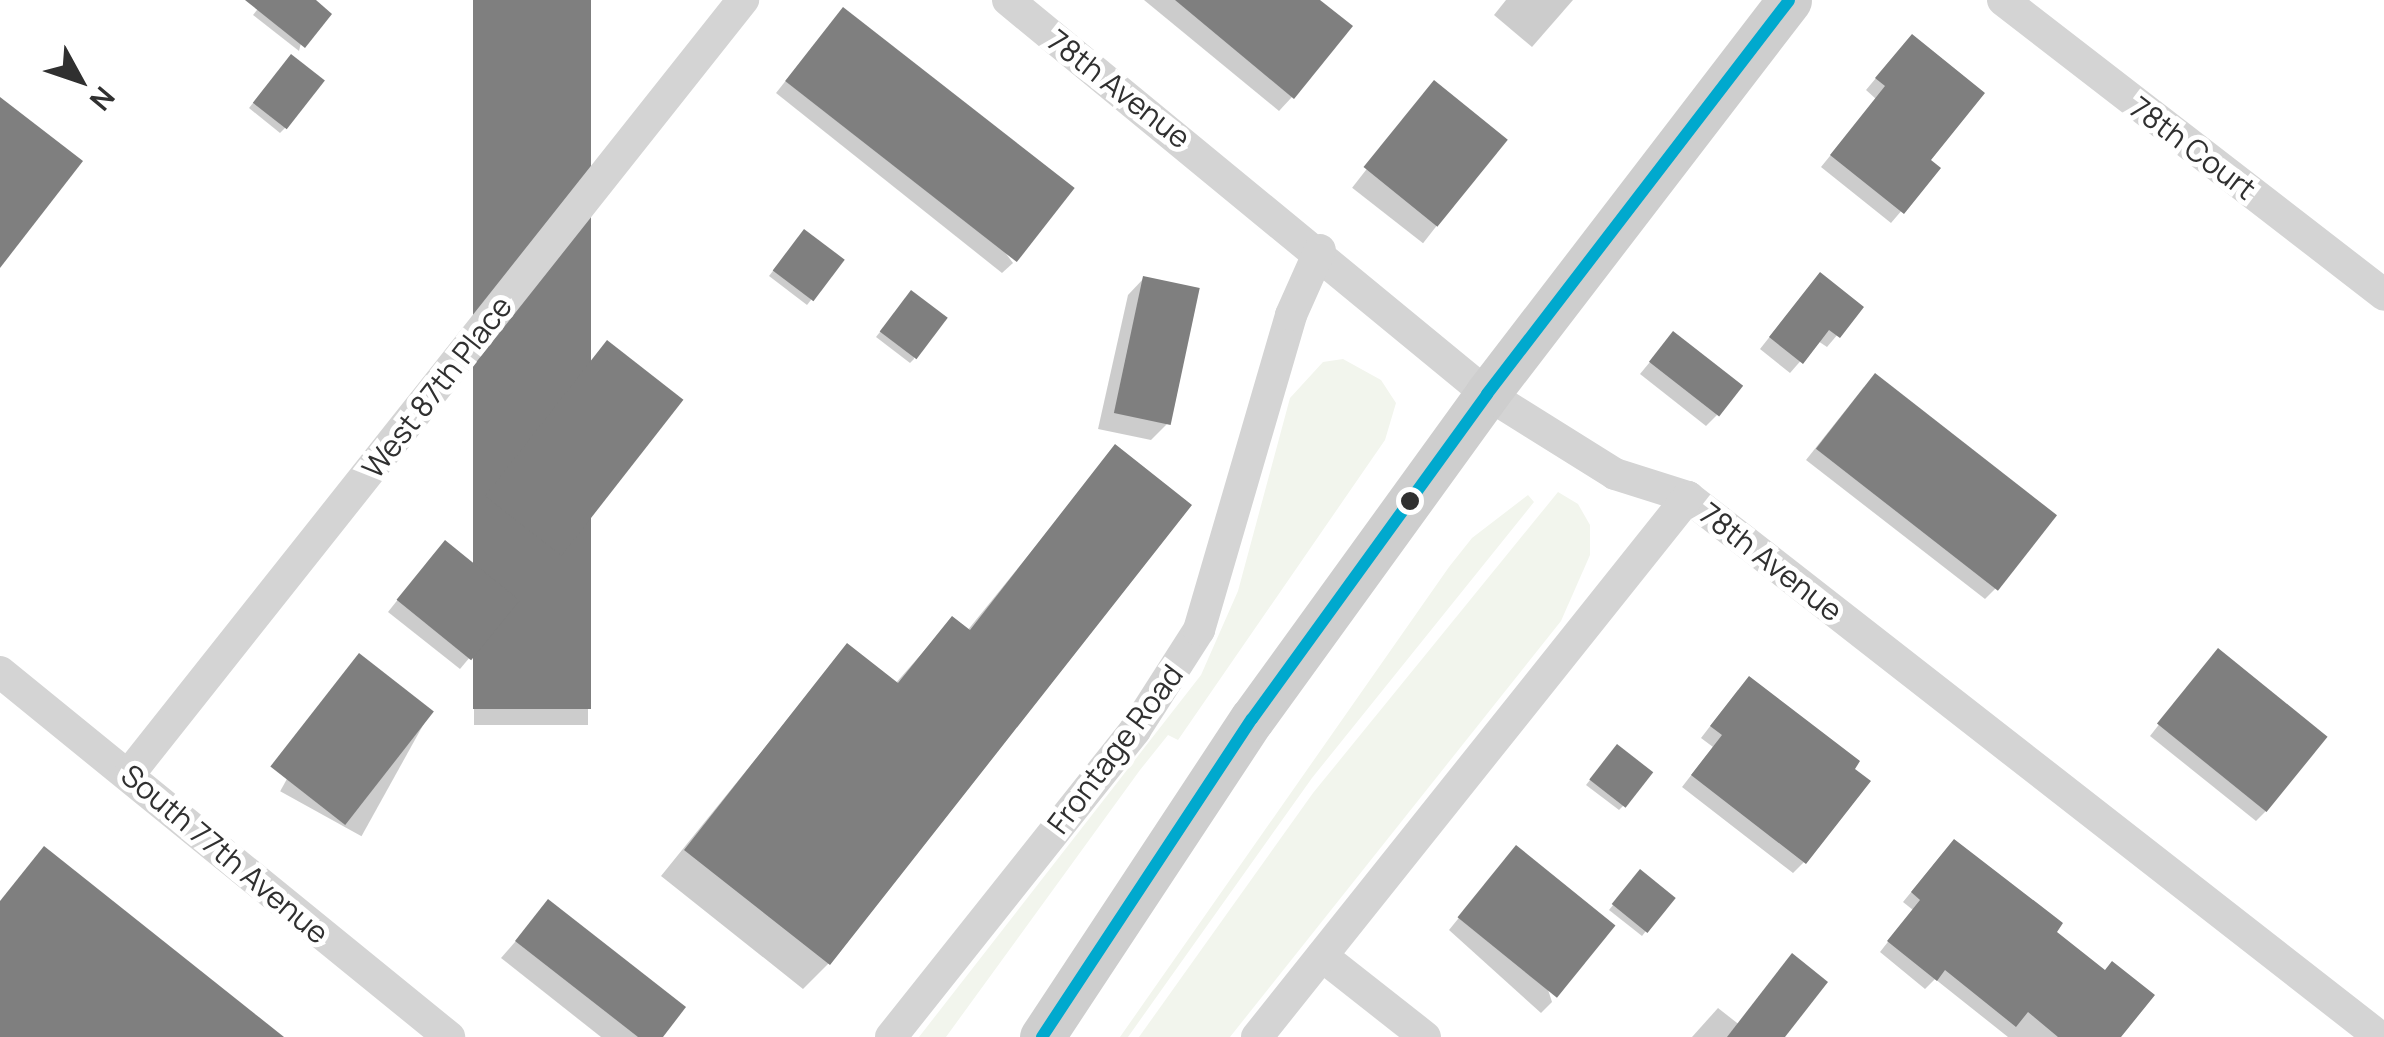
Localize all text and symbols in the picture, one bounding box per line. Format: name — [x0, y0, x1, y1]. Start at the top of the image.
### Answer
street label: 78th Avenue — [1041, 22, 1197, 156]
north arrow — [30, 30, 130, 130]
text: N — [82, 79, 124, 119]
street label: 78th Court — [2123, 89, 2263, 207]
street label: West 87th Place — [355, 289, 519, 485]
unlabelled marker — [1400, 491, 1420, 511]
street label: 78th Avenue — [1693, 495, 1849, 629]
street label: Frontage Road — [1040, 657, 1190, 841]
street label: South 77th Avenue — [114, 757, 336, 951]

